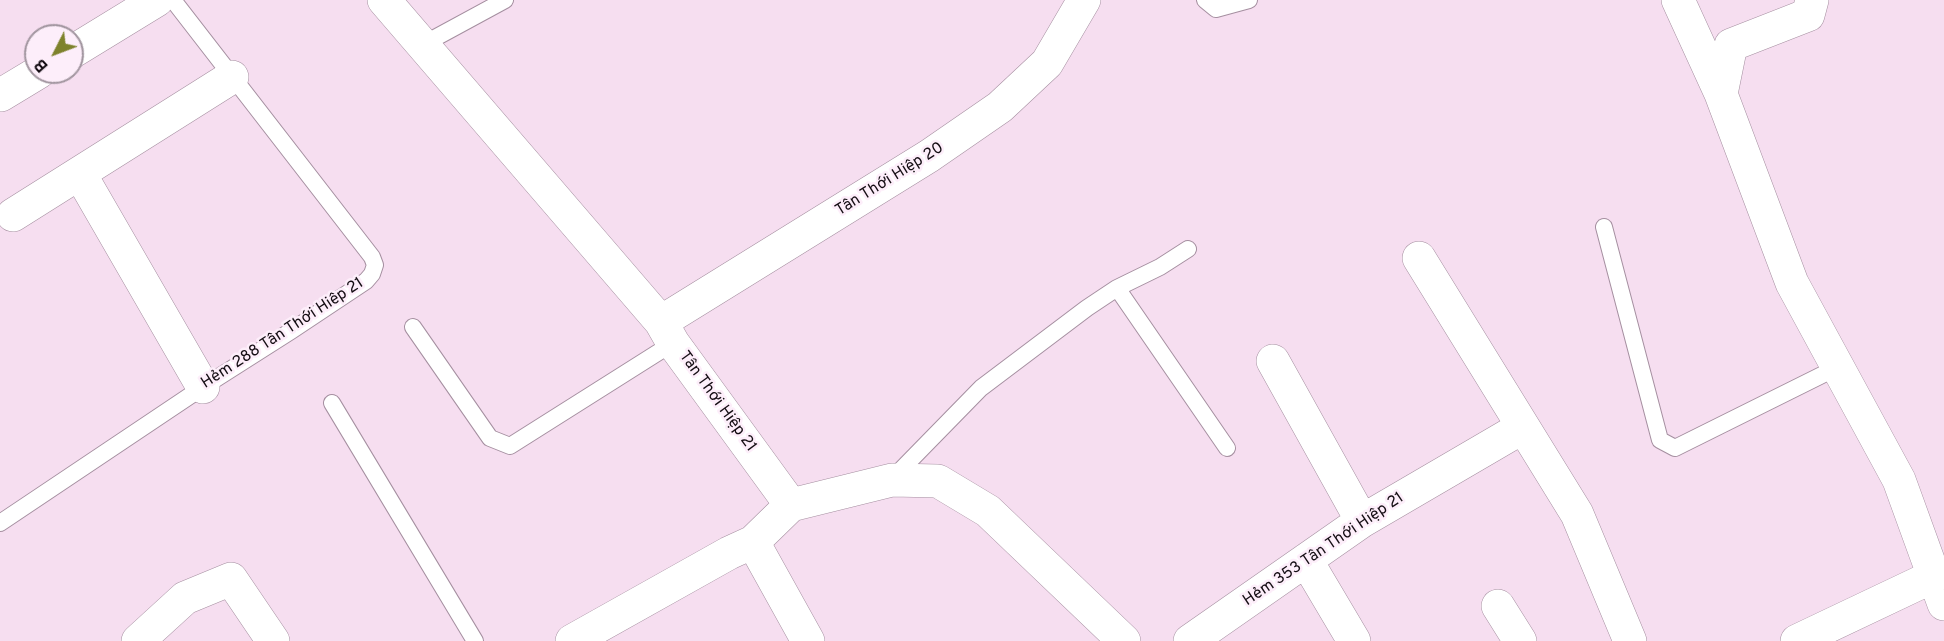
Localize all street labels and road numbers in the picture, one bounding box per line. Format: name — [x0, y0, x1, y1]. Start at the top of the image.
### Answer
street label: Tân Thới Hiệp 20 — [832, 139, 948, 221]
street label: Hẻm 288 Tân Thới Hiêp 21 — [198, 274, 368, 394]
street label: Tân Thới Hiệp 21 — [674, 348, 760, 456]
street label: Hẻm 353 Tân Thới Hiệp 21 — [1240, 489, 1408, 611]

